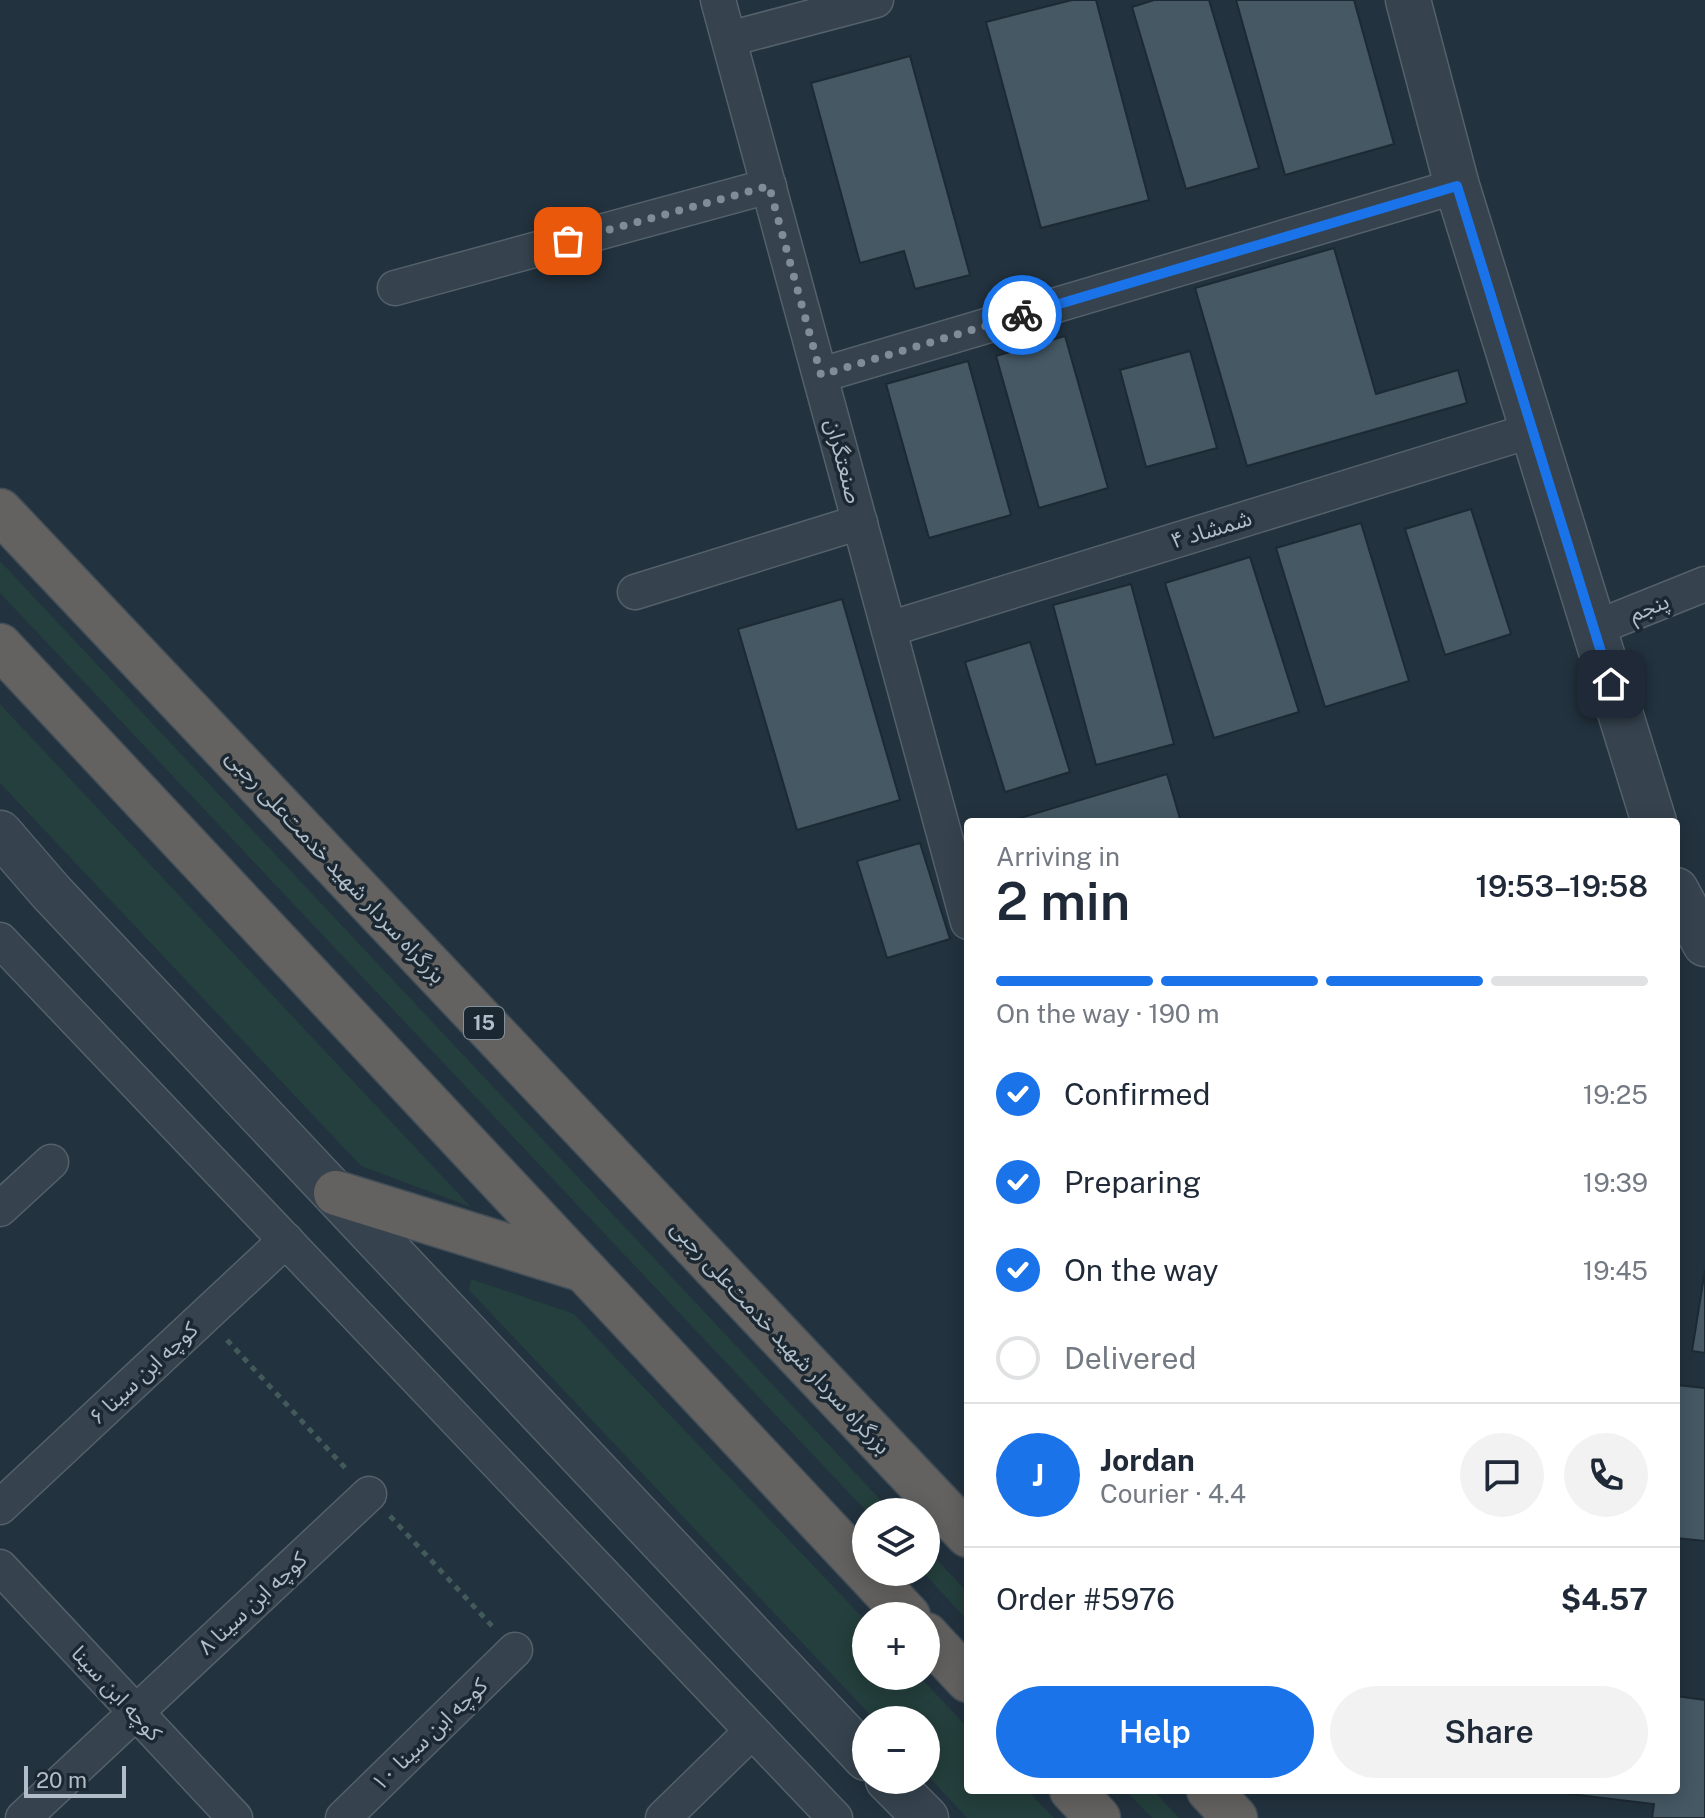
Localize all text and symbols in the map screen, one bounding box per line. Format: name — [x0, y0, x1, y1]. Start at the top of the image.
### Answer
pin — [534, 207, 602, 275]
icon: bag — [546, 219, 590, 263]
courier — [982, 275, 1062, 355]
icon: bike — [1000, 293, 1044, 337]
street label: صنعتگران — [820, 416, 868, 506]
street label: شمشاد ۴ — [1167, 504, 1255, 554]
street label: پنجم — [1625, 587, 1674, 630]
pin — [1577, 650, 1645, 718]
icon: home — [1589, 662, 1633, 706]
street label: بزرگراه سردار شهید خدمت‌علی رجبی — [220, 744, 451, 989]
text: Arriving in — [996, 841, 1120, 872]
text: 19:53–19:58 — [1475, 868, 1648, 904]
text: 2 min — [996, 871, 1130, 932]
text: On the way · 190 m — [996, 998, 1220, 1029]
road number: 15 — [464, 1007, 504, 1039]
icon: check — [996, 1072, 1040, 1116]
text: Confirmed — [1064, 1076, 1210, 1112]
text: 19:25 — [1583, 1079, 1648, 1110]
icon: check — [996, 1160, 1040, 1204]
text: Preparing — [1064, 1164, 1201, 1200]
text: 19:39 — [1583, 1167, 1648, 1198]
street label: بزرگراه سردار شهید خدمت‌علی رجبی — [665, 1215, 896, 1460]
icon: check — [996, 1248, 1040, 1292]
text: On the way — [1064, 1252, 1218, 1288]
text: 19:45 — [1583, 1255, 1648, 1286]
street label: کوچه ابن سینا ۶ — [84, 1316, 205, 1431]
text: Delivered — [1064, 1340, 1196, 1376]
button: chat — [1460, 1433, 1544, 1517]
button: phone — [1564, 1433, 1648, 1517]
text: Jordan — [1100, 1442, 1195, 1478]
text: J — [1032, 1457, 1044, 1493]
text: Courier · 4.4 — [1100, 1478, 1246, 1509]
map controls — [852, 1498, 940, 1794]
button: layers — [852, 1498, 940, 1586]
street label: کوچه ابن سینا ۸ — [193, 1546, 314, 1661]
text: Order #5976 — [996, 1581, 1175, 1617]
text: $4.57 — [1561, 1581, 1648, 1617]
button: + — [852, 1602, 940, 1690]
street label: کوچه ابن سینا — [65, 1640, 168, 1748]
street label: کوچه ابن سینا ۱۰ — [366, 1672, 494, 1797]
button: Help — [996, 1686, 1314, 1778]
button: Share — [1330, 1686, 1648, 1778]
button: − — [852, 1706, 940, 1794]
scale bar — [24, 1762, 126, 1798]
text: 20 m — [36, 1767, 87, 1793]

